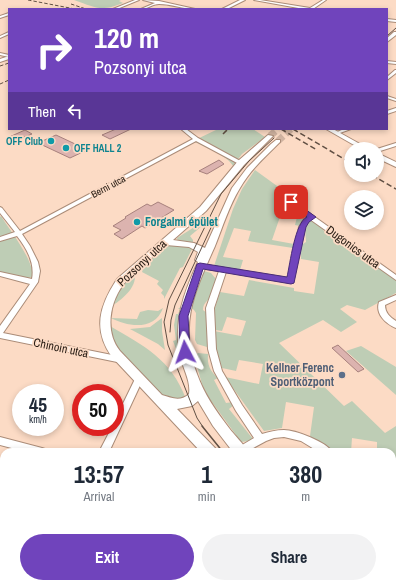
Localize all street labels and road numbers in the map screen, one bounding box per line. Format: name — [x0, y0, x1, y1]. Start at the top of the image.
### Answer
street label: Berni utca — [89, 172, 128, 201]
street label: Dugonics utca — [323, 222, 384, 272]
street label: Pozsonyi utca — [114, 236, 170, 290]
street label: Chinoin utca — [32, 334, 90, 362]

